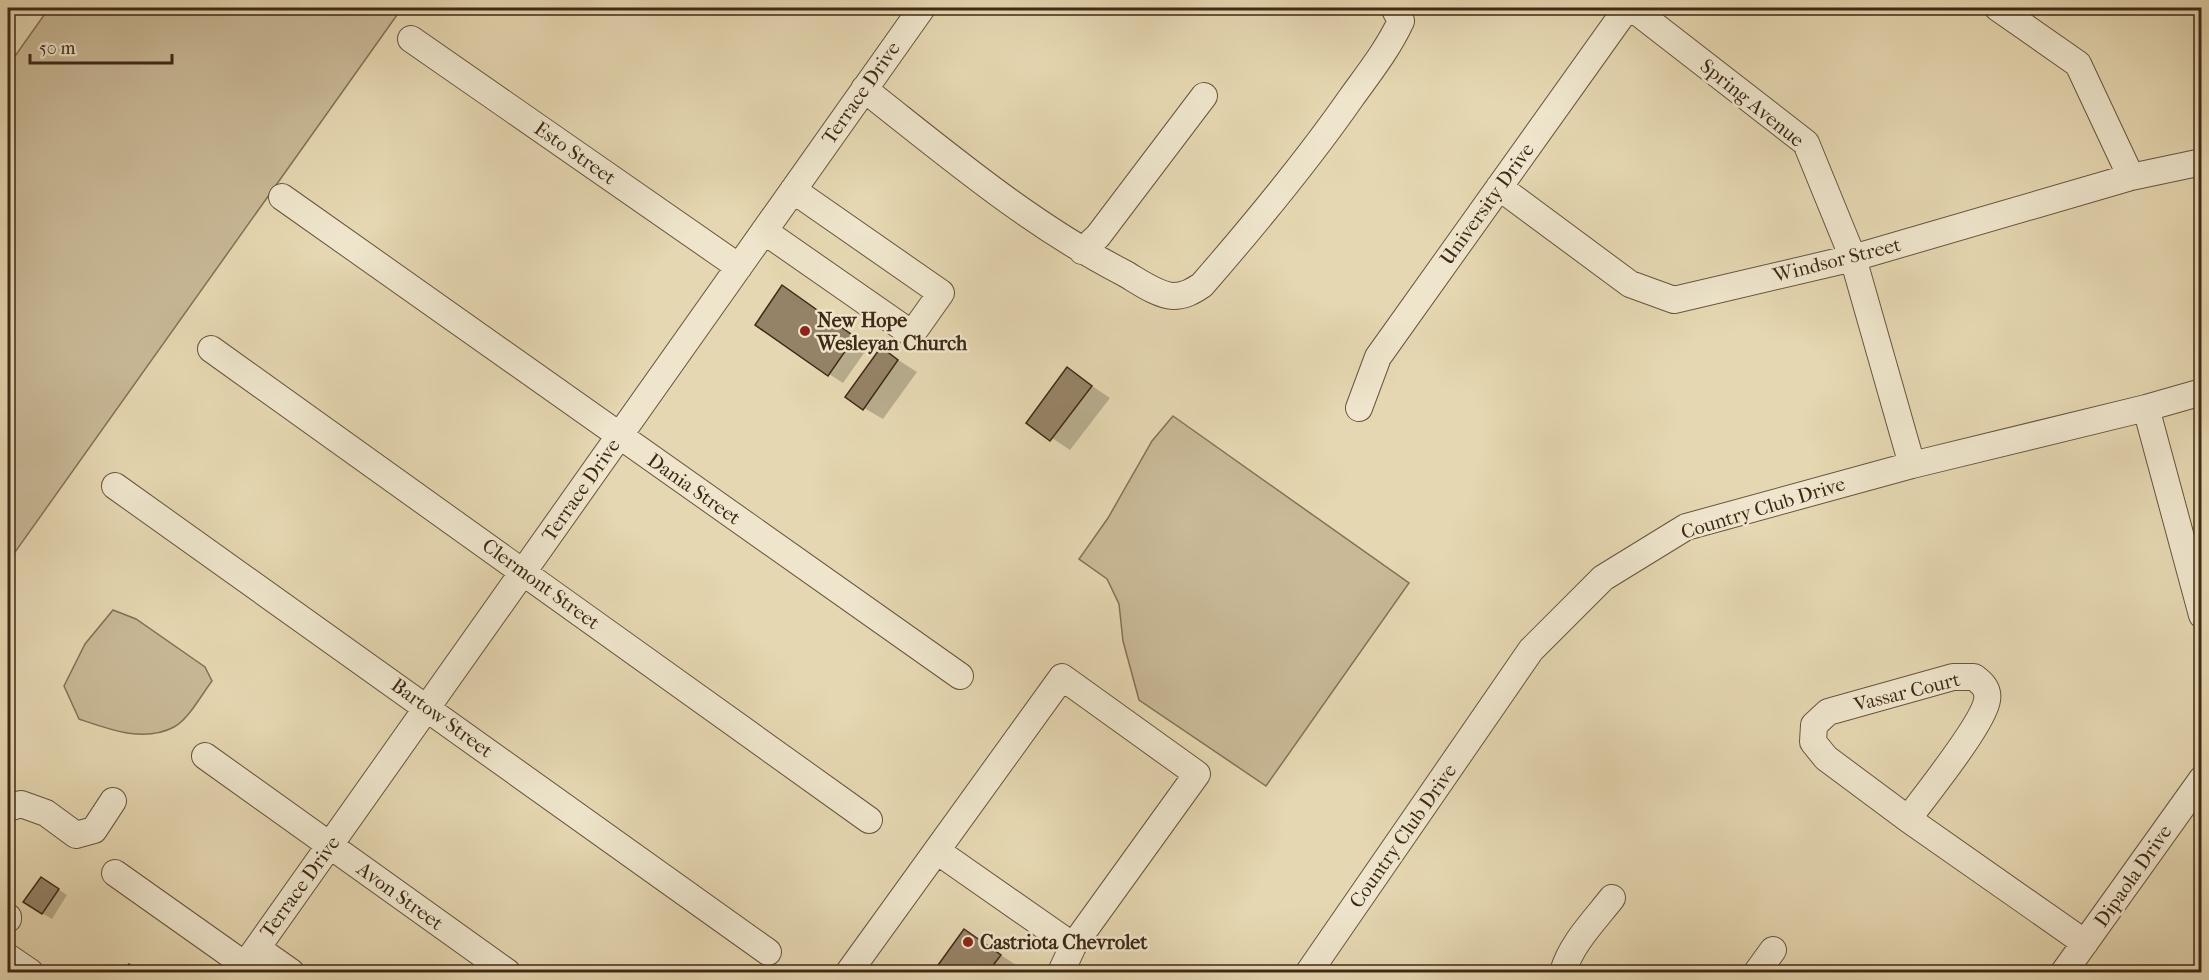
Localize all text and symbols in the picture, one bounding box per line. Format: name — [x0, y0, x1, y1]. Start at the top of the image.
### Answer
scale bar — [30, 27, 172, 65]
street label: Terrace Drive — [817, 37, 905, 149]
text: 50 m — [39, 38, 76, 59]
street label: Spring Avenue — [1696, 54, 1809, 152]
street label: Esto Street — [530, 117, 620, 189]
street label: University Drive — [1435, 139, 1539, 269]
street label: Windsor Street — [1770, 233, 1903, 287]
place label: New Hope Wesleyan Church — [816, 309, 968, 355]
marker: New Hope Wesleyan Church — [798, 324, 812, 338]
street label: Terrace Drive — [537, 434, 625, 546]
street label: Dania Street — [643, 449, 745, 529]
street label: Country Club Drive — [1678, 472, 1848, 544]
street label: Clermont Street — [478, 534, 604, 634]
street label: Vassar Court — [1851, 668, 1962, 717]
street label: Bartow Street — [387, 674, 497, 762]
street label: Country Club Drive — [1345, 759, 1461, 912]
street label: Dipaola Drive — [2089, 821, 2177, 931]
street label: Terrace Drive — [255, 832, 345, 942]
street label: Avon Street — [352, 856, 448, 935]
place label: Castriota Chevrolet — [980, 931, 1148, 954]
marker: Castriota Chevrolet — [961, 935, 975, 949]

